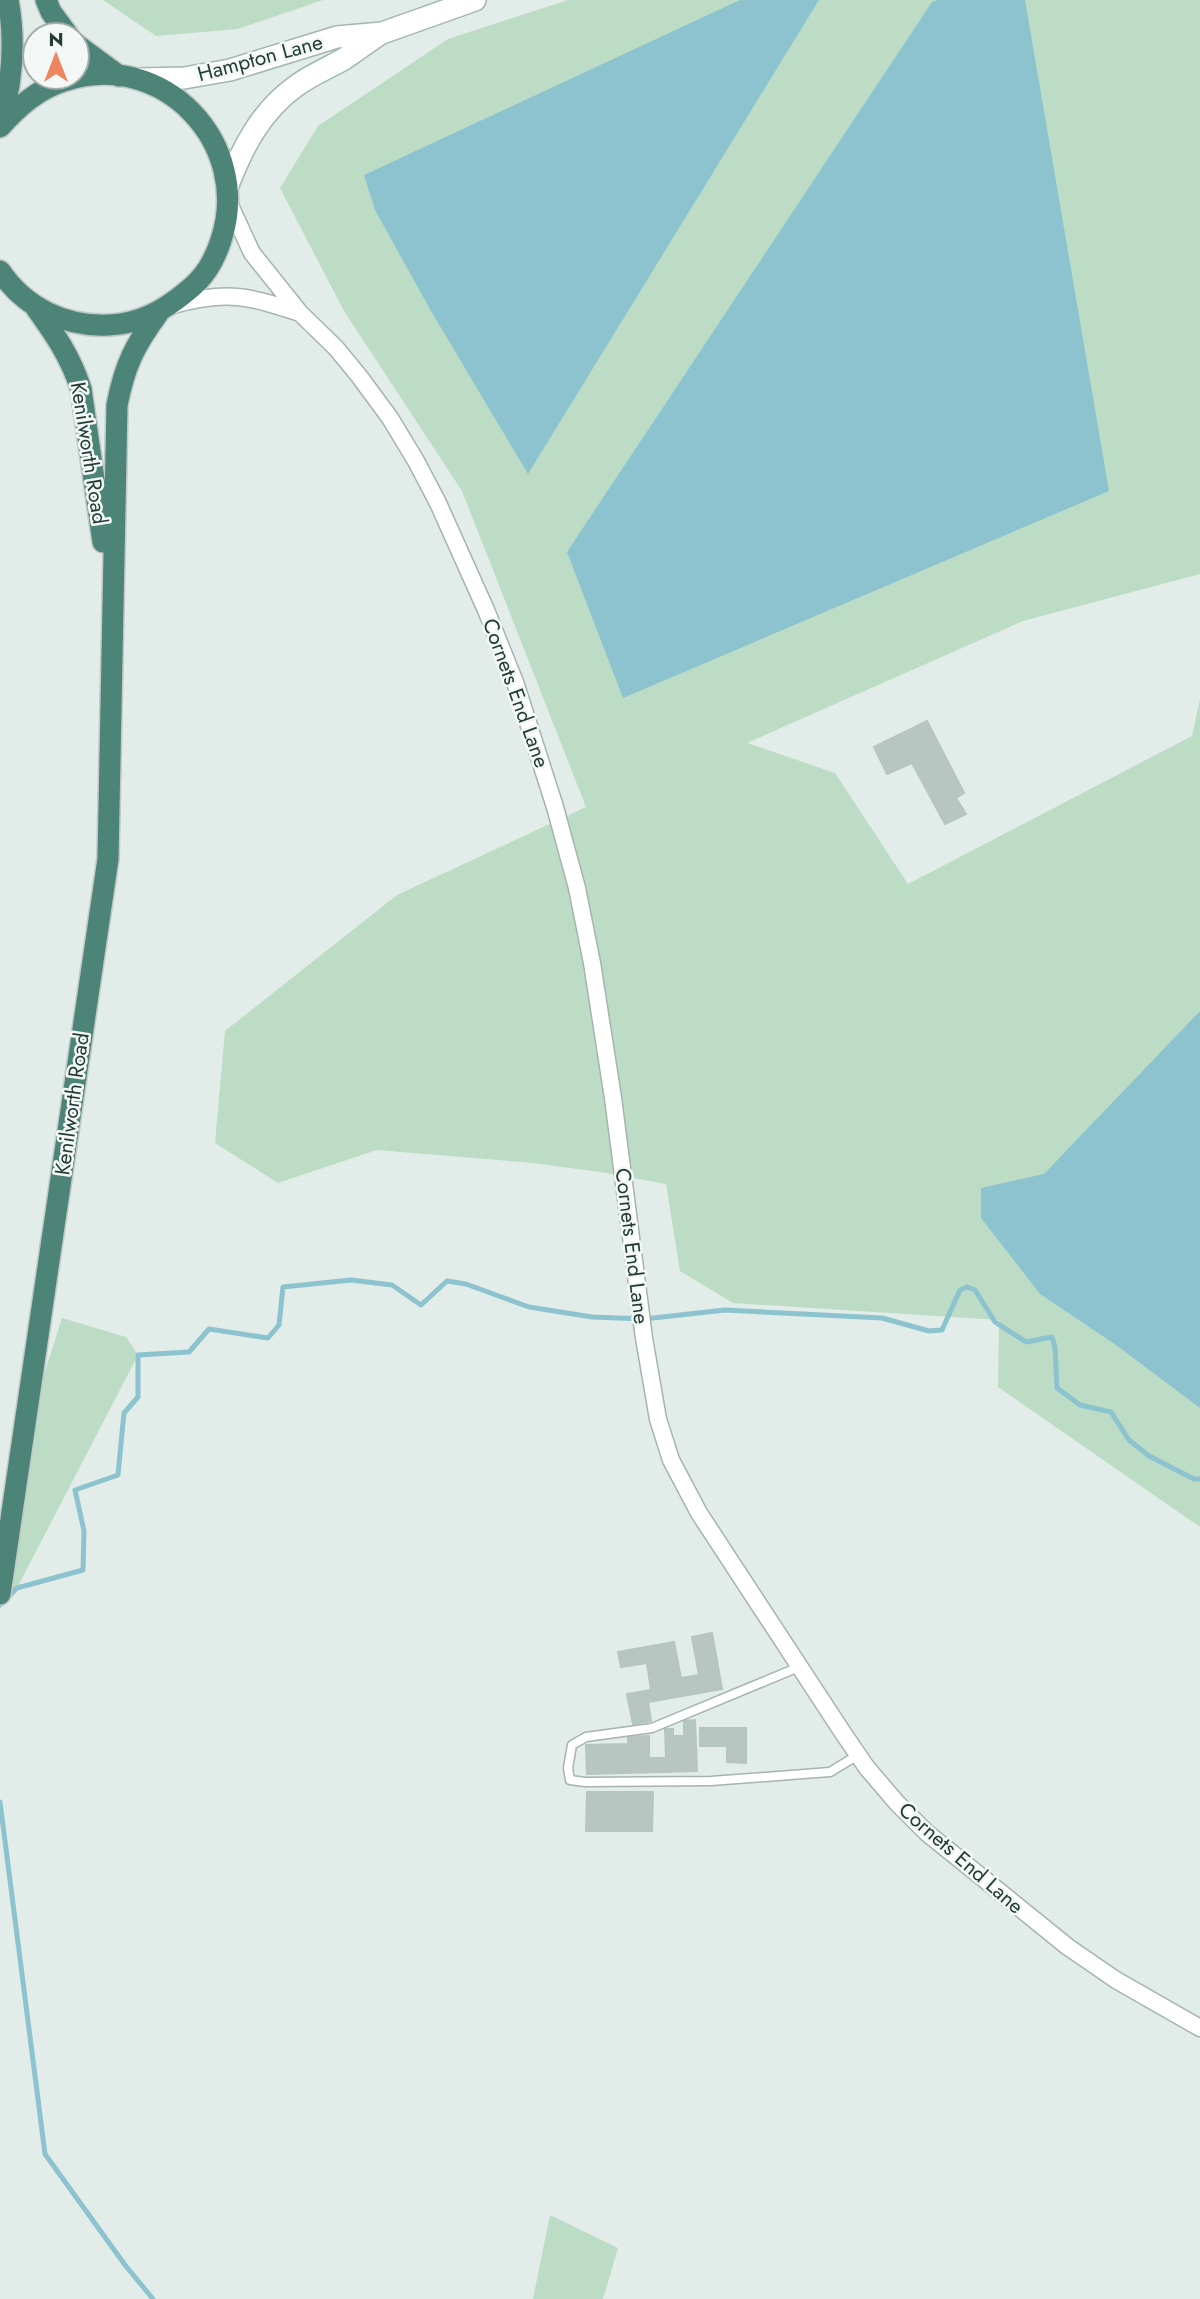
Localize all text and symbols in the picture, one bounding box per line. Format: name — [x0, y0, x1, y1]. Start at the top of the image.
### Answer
north arrow — [21, 21, 91, 91]
text: N — [48, 26, 64, 53]
street label: Hampton Lane — [194, 27, 326, 89]
street label: Kenilworth Road — [63, 380, 115, 526]
street label: Cornets End Lane — [475, 614, 557, 772]
street label: Kenilworth Road — [47, 1031, 97, 1177]
street label: Cornets End Lane — [608, 1166, 656, 1326]
street label: Cornets End Lane — [892, 1795, 1030, 1921]

